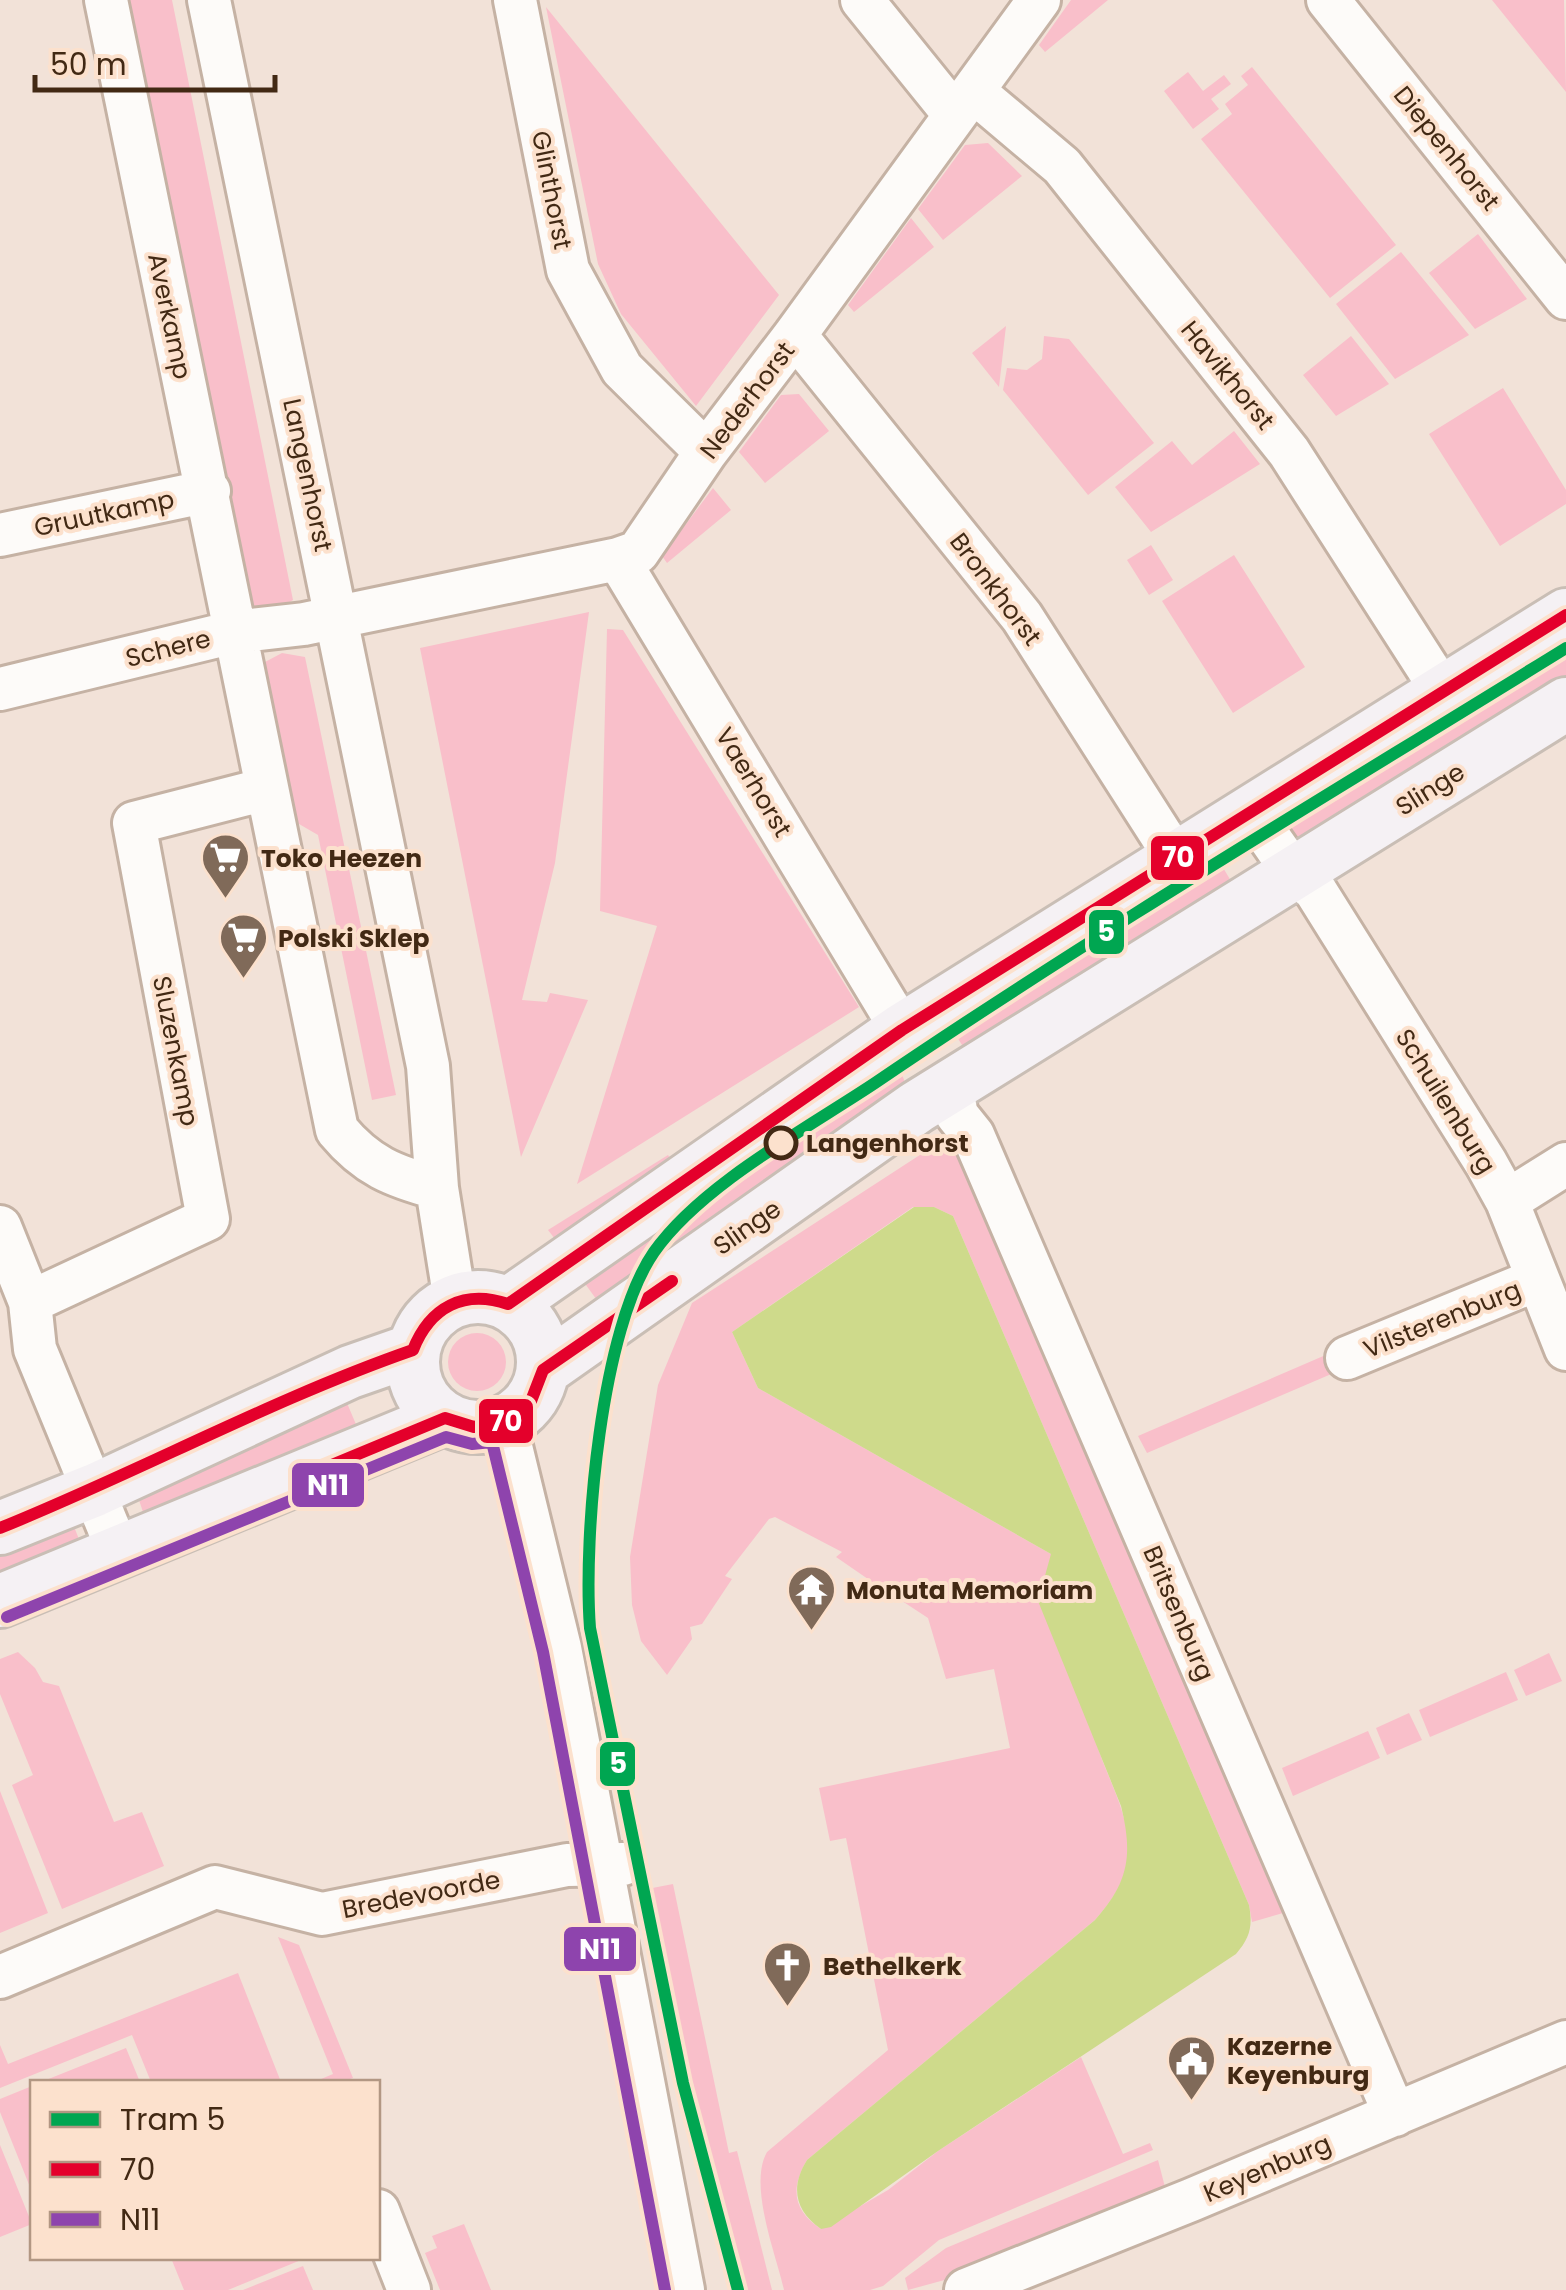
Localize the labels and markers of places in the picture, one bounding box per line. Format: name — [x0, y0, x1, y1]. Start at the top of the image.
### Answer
supermarket icon: Toko Heezen — [200, 832, 252, 900]
place label: Toko Heezen — [261, 841, 422, 876]
supermarket icon: Polski Sklep — [217, 912, 269, 980]
place label: Polski Sklep — [278, 921, 430, 956]
place label: Langenhorst — [806, 1126, 969, 1161]
marker: Langenhorst — [765, 1127, 797, 1159]
temple icon: Monuta Memoriam — [785, 1564, 837, 1632]
place label: Monuta Memoriam — [846, 1573, 1093, 1608]
church icon: Bethelkerk — [762, 1940, 814, 2008]
place label: Bethelkerk — [823, 1949, 962, 1984]
place label: Kazerne Keyenburg — [1227, 2029, 1369, 2093]
public building icon: Kazerne Keyenburg — [1166, 2034, 1218, 2102]

